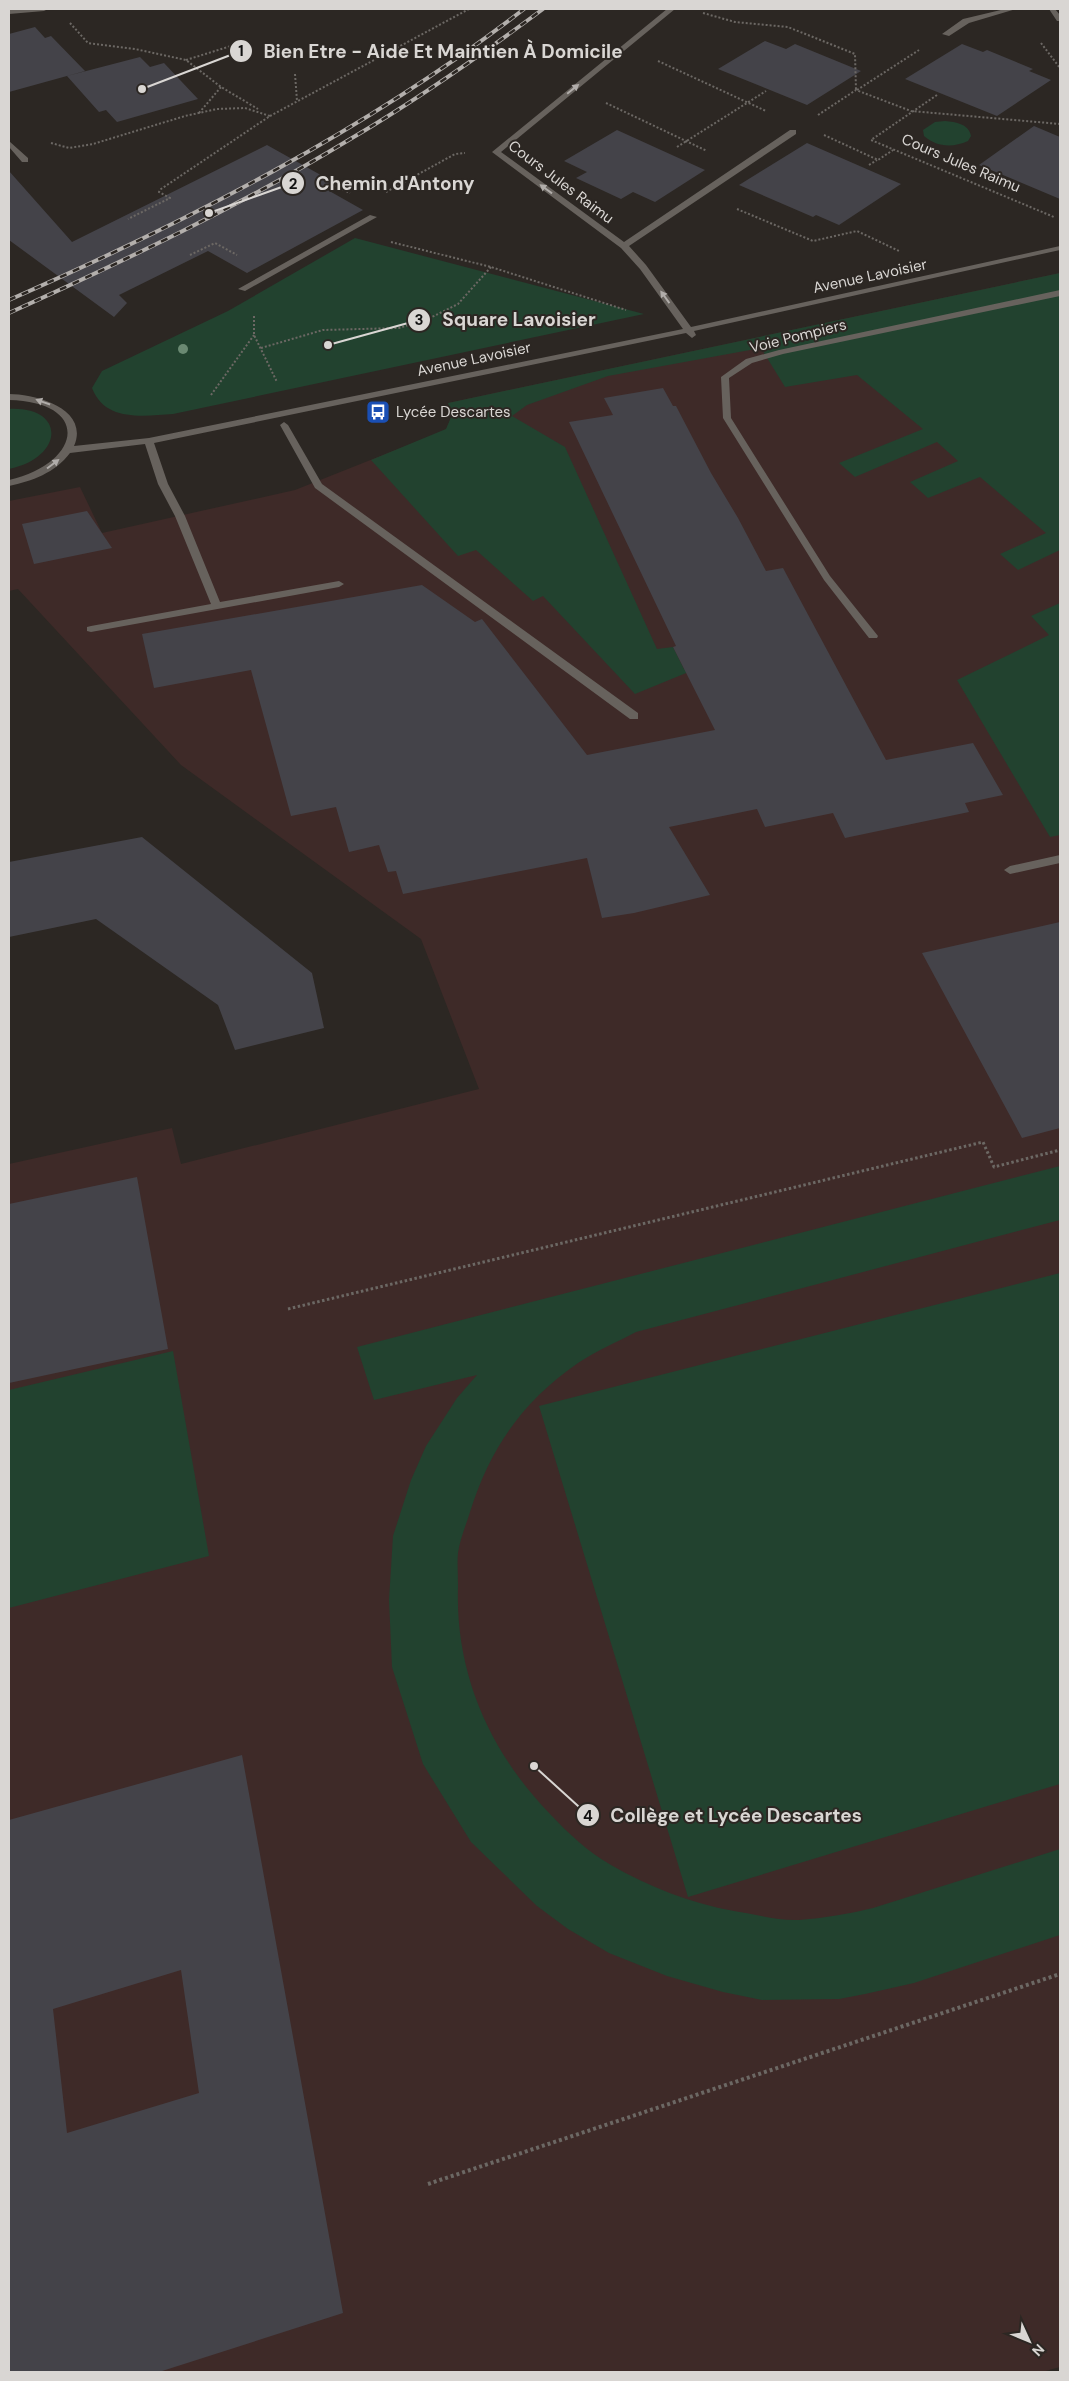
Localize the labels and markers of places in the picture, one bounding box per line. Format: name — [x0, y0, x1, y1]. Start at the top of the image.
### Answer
callout: Bien Etre - Aide Et Maintien À Domicile — [228, 34, 632, 68]
callout: Chemin d'Antony — [280, 166, 484, 200]
callout: Square Lavoisier — [407, 303, 605, 337]
bus stop icon: Lycée Descartes — [365, 399, 391, 425]
place label: Lycée Descartes — [396, 402, 511, 422]
callout: Collège et Lycée Descartes — [575, 1798, 872, 1832]

